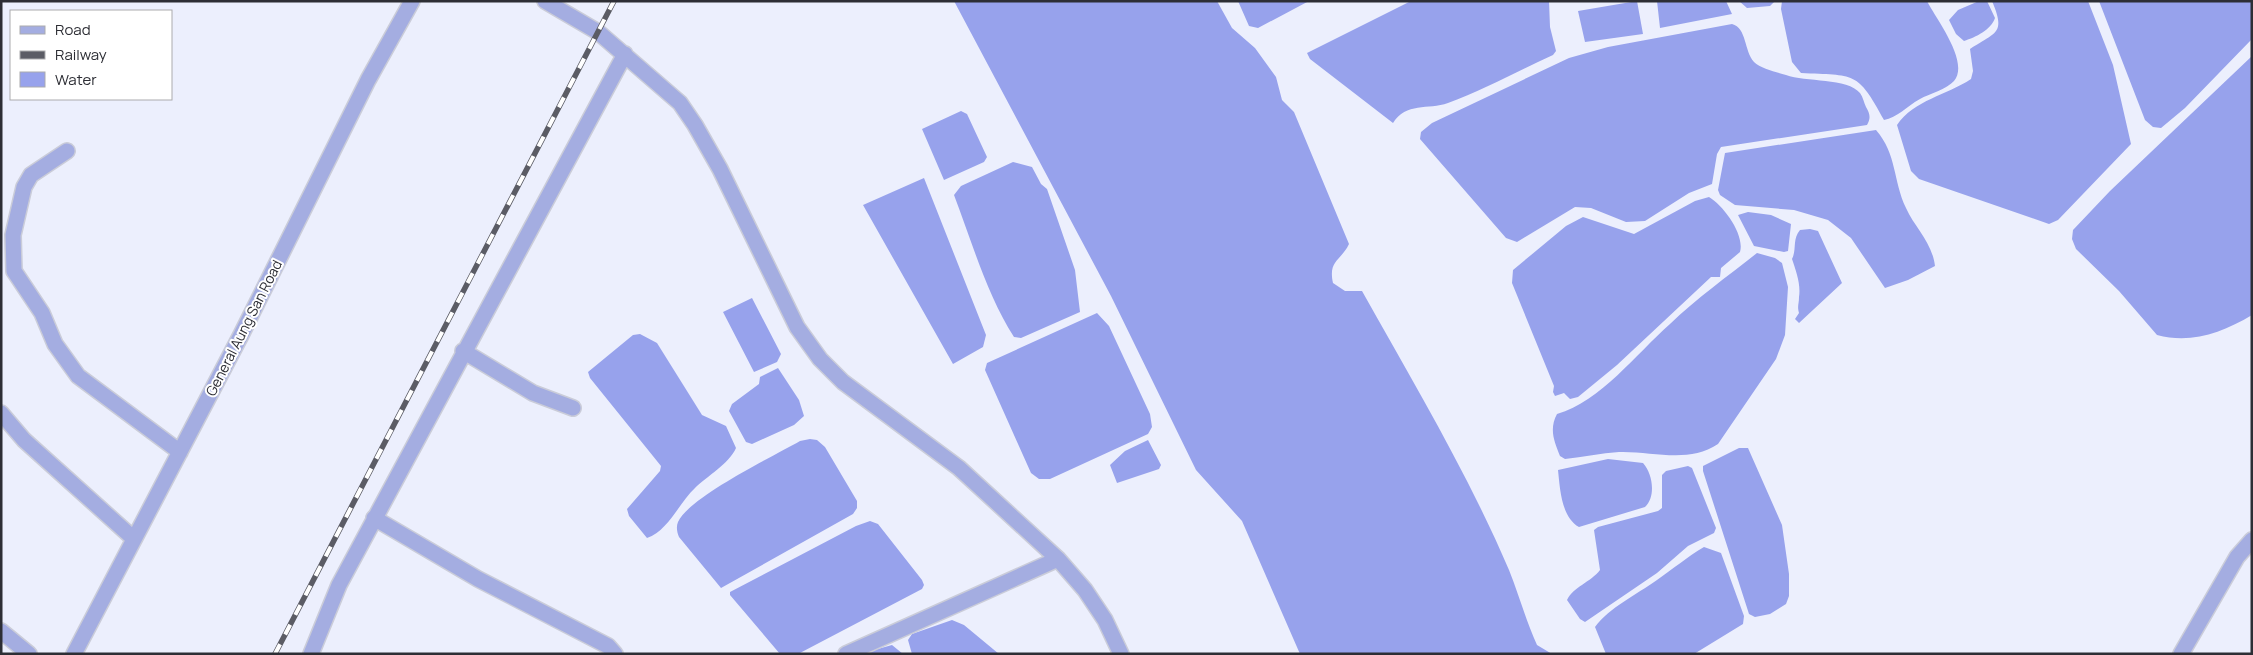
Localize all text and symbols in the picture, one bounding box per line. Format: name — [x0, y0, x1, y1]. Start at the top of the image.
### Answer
legend — [10, 10, 172, 100]
text: Road — [55, 19, 91, 40]
text: Railway — [55, 44, 107, 65]
text: Water — [55, 69, 97, 90]
street label: General Aung San Road — [201, 257, 286, 399]

